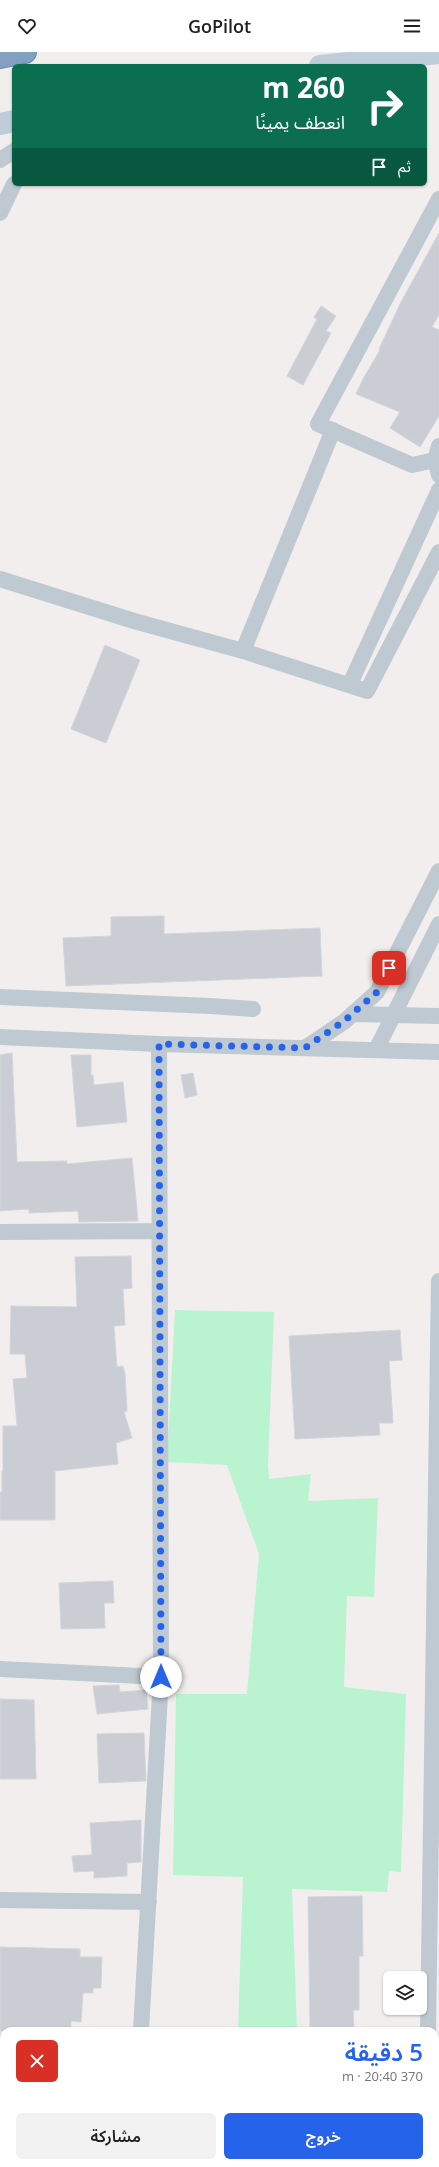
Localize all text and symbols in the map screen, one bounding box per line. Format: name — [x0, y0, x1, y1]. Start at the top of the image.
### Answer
text: GoPilot — [188, 14, 251, 38]
icon: heart — [16, 15, 38, 37]
icon: menu — [401, 15, 423, 37]
text: 260 m — [262, 68, 345, 106]
icon: right — [359, 80, 411, 132]
text: انعطف يمينًا — [255, 110, 345, 134]
icon: arrive — [368, 156, 390, 178]
text: ثم — [398, 156, 411, 176]
pin — [372, 951, 406, 985]
icon: arrive — [378, 957, 400, 979]
position arrow — [140, 1656, 182, 1698]
map controls — [383, 1971, 427, 2015]
button: layers — [383, 1971, 427, 2015]
text: 5 دقيقة — [345, 2035, 423, 2068]
button: close — [16, 2040, 58, 2082]
text: 370 m · 20:40 — [342, 2067, 423, 2085]
button: مشاركة — [16, 2113, 216, 2159]
button: خروج — [224, 2113, 423, 2159]

